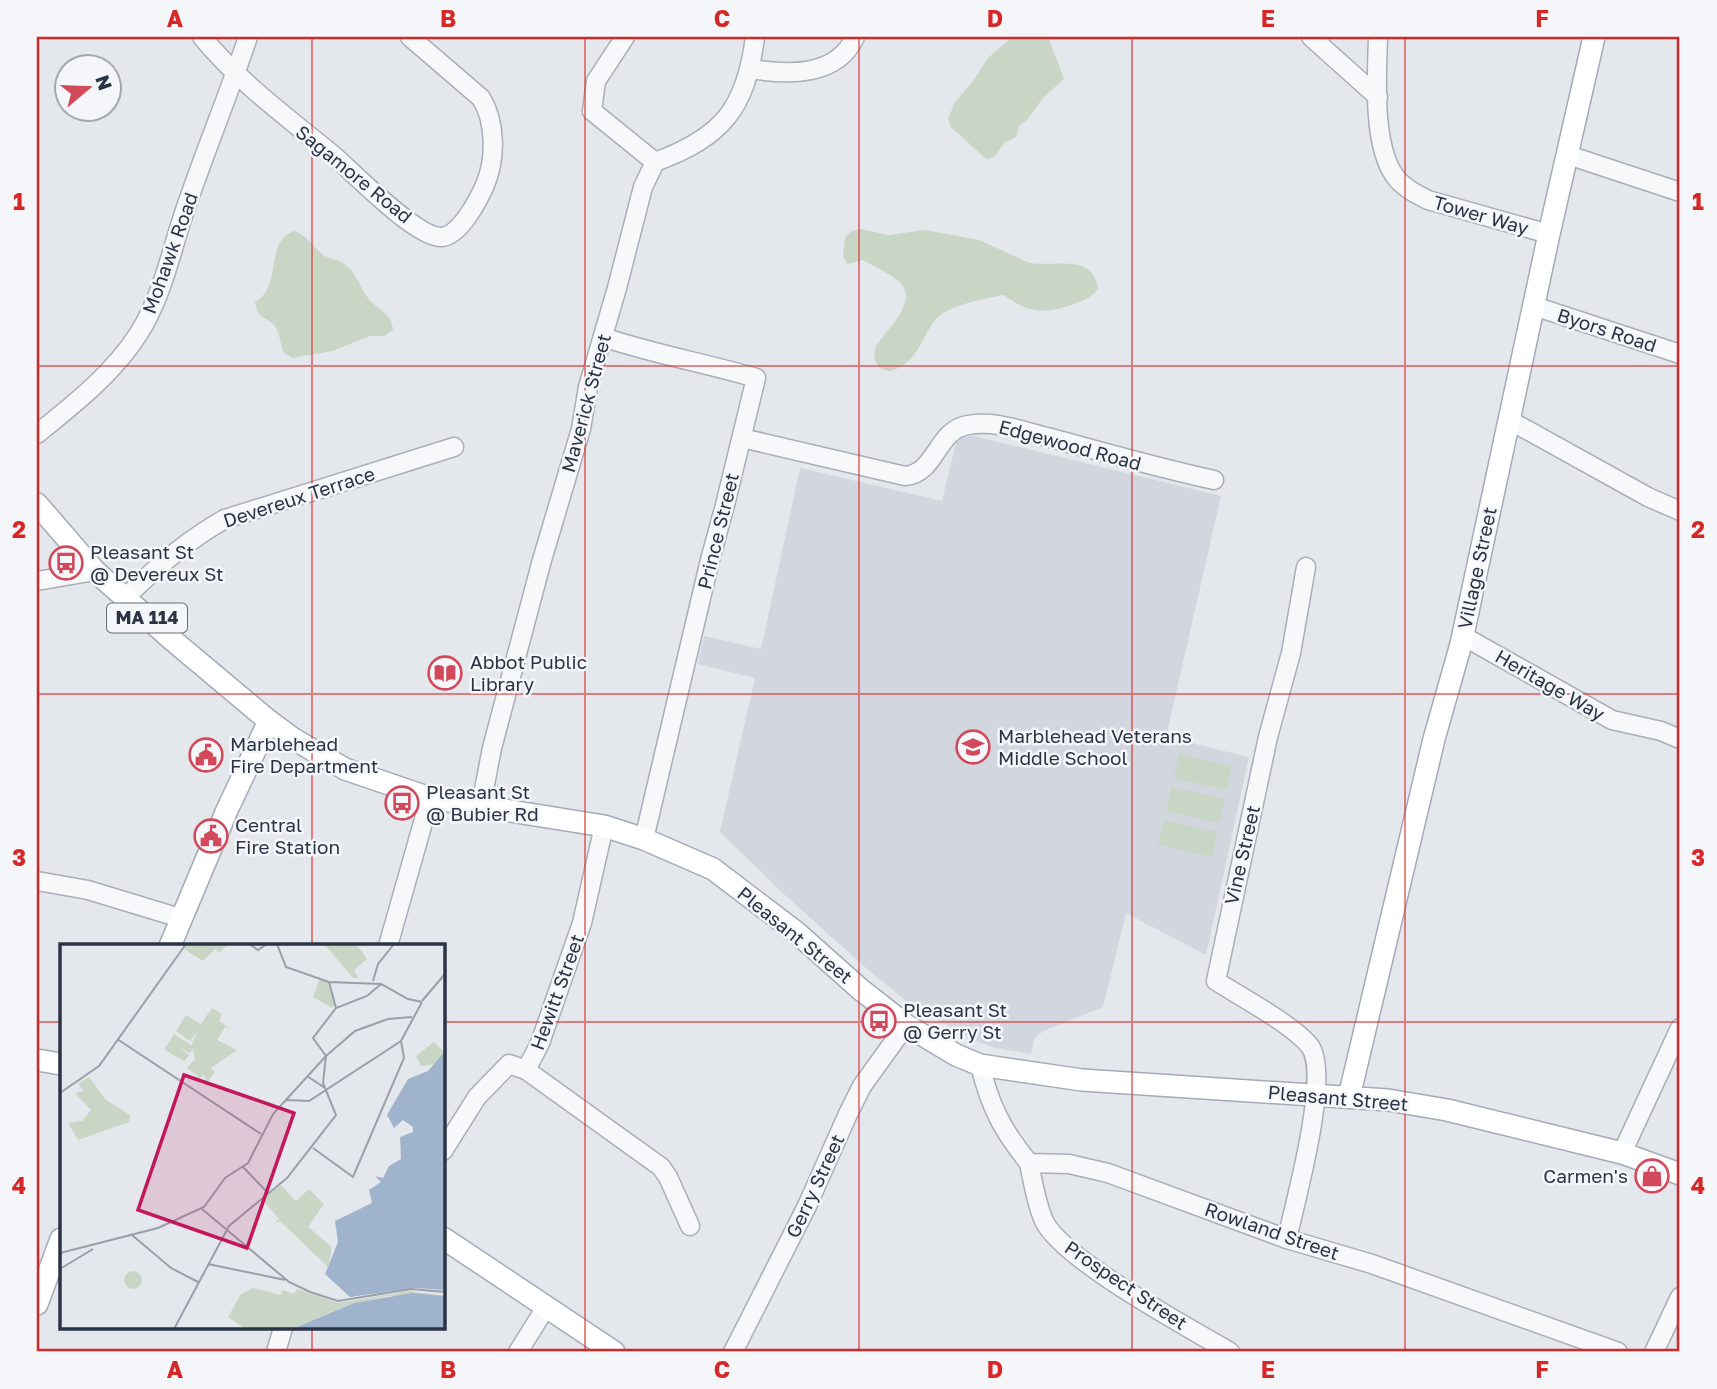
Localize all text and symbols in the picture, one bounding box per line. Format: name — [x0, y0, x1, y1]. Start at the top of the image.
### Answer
text: A — [167, 4, 184, 32]
text: B — [440, 4, 456, 32]
text: C — [714, 4, 730, 32]
text: D — [987, 4, 1003, 32]
text: E — [1261, 4, 1275, 32]
text: F — [1535, 4, 1549, 32]
north arrow — [52, 52, 122, 122]
text: N — [91, 72, 118, 93]
street label: Sagamore Road — [291, 120, 417, 228]
text: 1 — [13, 187, 25, 215]
text: 1 — [1692, 187, 1704, 215]
street label: Mohawk Road — [137, 189, 202, 317]
street label: Tower Way — [1431, 190, 1532, 239]
street label: Byors Road — [1555, 303, 1660, 356]
street label: Maverick Street — [556, 331, 615, 475]
street label: Edgewood Road — [996, 414, 1144, 475]
street label: Devereux Terrace — [220, 461, 378, 532]
street label: Prince Street — [692, 470, 743, 591]
street label: Village Street — [1452, 505, 1501, 631]
text: 2 — [12, 515, 26, 543]
text: 2 — [1691, 515, 1705, 543]
place label: Pleasant St @ Devereux St — [90, 540, 224, 585]
bus stop icon: Pleasant St @ Devereux St — [47, 544, 85, 582]
road number: MA 114 — [107, 604, 187, 632]
street label: Heritage Way — [1492, 644, 1609, 725]
place label: Abbot Public Library — [470, 650, 587, 695]
library icon: Abbot Public Library — [426, 654, 464, 692]
place label: Marblehead Veterans Middle School — [998, 724, 1192, 769]
school or university icon: Marblehead Veterans Middle School — [954, 728, 992, 766]
place label: Marblehead Fire Department — [230, 732, 378, 777]
public building icon: Marblehead Fire Department — [187, 736, 225, 774]
place label: Pleasant St @ Bubier Rd — [426, 780, 539, 825]
bus stop icon: Pleasant St @ Bubier Rd — [383, 784, 421, 822]
street label: Vine Street — [1219, 803, 1264, 907]
place label: Central Fire Station — [235, 813, 340, 858]
public building icon: Central Fire Station — [192, 817, 230, 855]
text: 3 — [12, 843, 26, 871]
text: 3 — [1691, 843, 1705, 871]
street label: Pleasant Street — [733, 881, 857, 988]
street label: Hewitt Street — [525, 931, 588, 1053]
inset map — [60, 944, 444, 1330]
place label: Pleasant St @ Gerry St — [903, 998, 1007, 1043]
bus stop icon: Pleasant St @ Gerry St — [860, 1002, 898, 1040]
street label: Pleasant Street — [1267, 1080, 1409, 1115]
street label: Gerry Street — [781, 1130, 849, 1241]
shop icon: Carmen's — [1633, 1157, 1671, 1195]
place label: Carmen's — [1543, 1164, 1628, 1187]
text: 4 — [12, 1171, 26, 1199]
text: 4 — [1691, 1171, 1705, 1199]
street label: Rowland Street — [1202, 1197, 1342, 1264]
street label: Prospect Street — [1061, 1235, 1192, 1334]
text: A — [167, 1355, 184, 1383]
text: B — [440, 1355, 456, 1383]
text: C — [714, 1355, 730, 1383]
text: D — [987, 1355, 1003, 1383]
text: E — [1261, 1355, 1275, 1383]
text: F — [1535, 1355, 1549, 1383]

